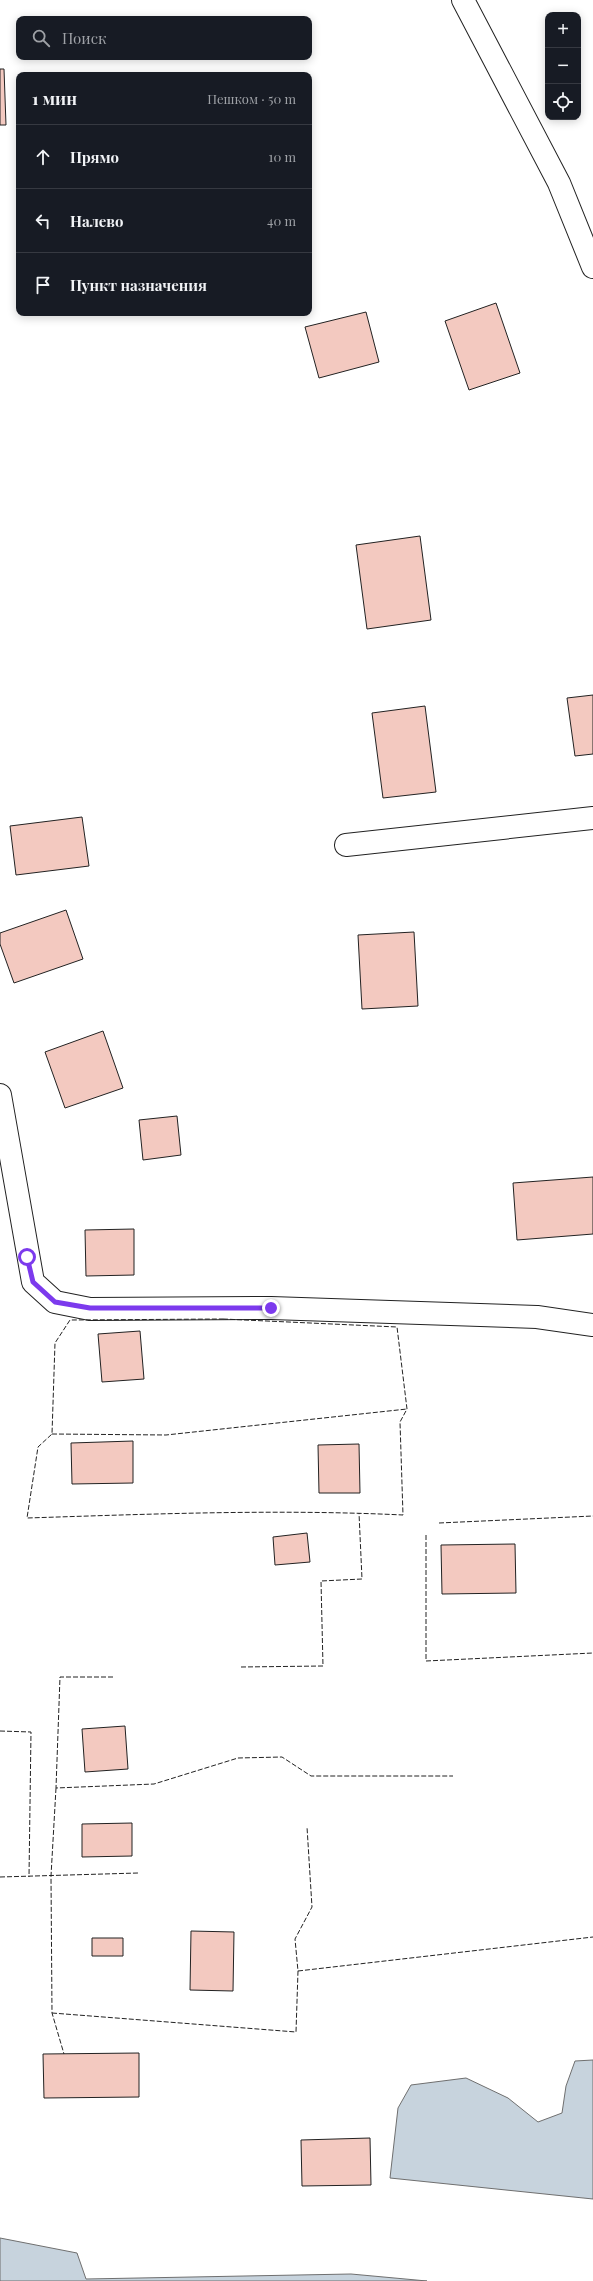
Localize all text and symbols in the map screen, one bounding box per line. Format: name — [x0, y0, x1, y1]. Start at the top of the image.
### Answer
map controls — [545, 12, 581, 120]
button: + — [545, 12, 581, 48]
search box — [16, 16, 312, 60]
icon: search — [30, 27, 52, 49]
text: Поиск — [62, 28, 107, 48]
button: − — [545, 48, 581, 84]
button: locate — [545, 84, 581, 120]
text: 1 мин — [32, 87, 77, 109]
text: Пешком · 50 m — [207, 90, 296, 107]
icon: ahead — [32, 146, 54, 168]
text: Прямо — [70, 147, 119, 167]
text: 10 m — [269, 148, 296, 165]
icon: left — [32, 210, 54, 232]
text: Налево — [70, 211, 123, 231]
text: 40 m — [267, 212, 296, 229]
icon: arrive — [32, 274, 54, 296]
text: Пункт назначения — [70, 275, 207, 295]
route start — [18, 1248, 36, 1266]
route end — [262, 1299, 280, 1317]

